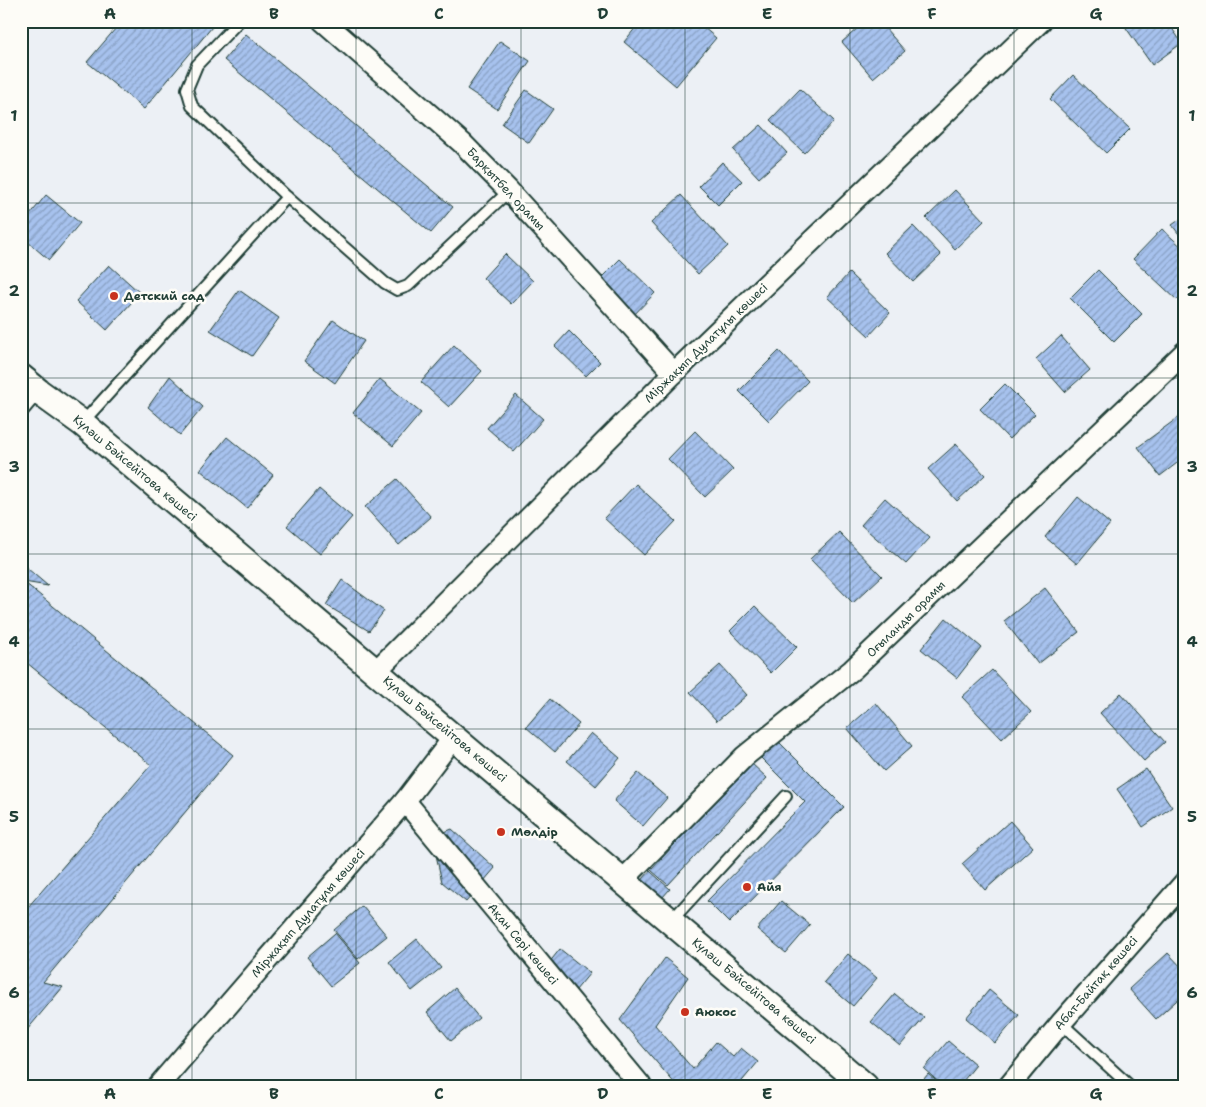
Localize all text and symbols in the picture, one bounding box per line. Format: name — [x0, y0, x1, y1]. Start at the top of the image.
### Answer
text: A — [104, 3, 116, 24]
text: B — [269, 3, 279, 24]
text: C — [434, 3, 444, 24]
text: D — [597, 3, 609, 24]
text: E — [762, 3, 772, 24]
text: F — [927, 3, 937, 24]
text: G — [1090, 3, 1103, 24]
text: 1 — [10, 105, 18, 126]
text: 1 — [1188, 105, 1196, 126]
street label: Барқытбел орамы — [463, 144, 549, 234]
text: 2 — [8, 280, 20, 301]
street label: Міржақып Дулатұлы көшесі — [641, 280, 771, 406]
text: 2 — [1186, 280, 1198, 301]
place label: Детский сад — [124, 288, 205, 304]
marker: Детский сад — [108, 290, 120, 302]
street label: Күләш Бәйсейітова көшесі — [70, 411, 200, 525]
text: 3 — [8, 456, 20, 477]
text: 3 — [1186, 456, 1198, 477]
street label: Оғыланды орамы — [863, 577, 949, 661]
text: 4 — [8, 631, 20, 652]
text: 4 — [1186, 631, 1198, 652]
street label: Күләш Бәйсейітова көшесі — [380, 672, 510, 786]
text: 5 — [9, 806, 19, 827]
text: 5 — [1187, 806, 1197, 827]
place label: Мөлдiр — [511, 824, 558, 840]
marker: Мөлдiр — [495, 826, 507, 838]
street label: Міржақып Дулатұлы көшесі — [248, 845, 368, 981]
place label: Айя — [757, 879, 782, 895]
marker: Айя — [741, 881, 753, 893]
street label: Ақан Сері көшесі — [484, 900, 562, 988]
street label: Абат-Байтақ көшесі — [1051, 933, 1141, 1033]
street label: Күләш Бәйсейітова көшесі — [689, 934, 819, 1048]
text: 6 — [8, 982, 20, 1003]
text: 6 — [1186, 982, 1198, 1003]
place label: Аюкос — [695, 1004, 736, 1020]
marker: Аюкос — [679, 1006, 691, 1018]
text: A — [104, 1083, 116, 1104]
text: B — [269, 1083, 279, 1104]
text: C — [434, 1083, 444, 1104]
text: D — [597, 1083, 609, 1104]
text: E — [762, 1083, 772, 1104]
text: F — [927, 1083, 937, 1104]
text: G — [1090, 1083, 1103, 1104]

